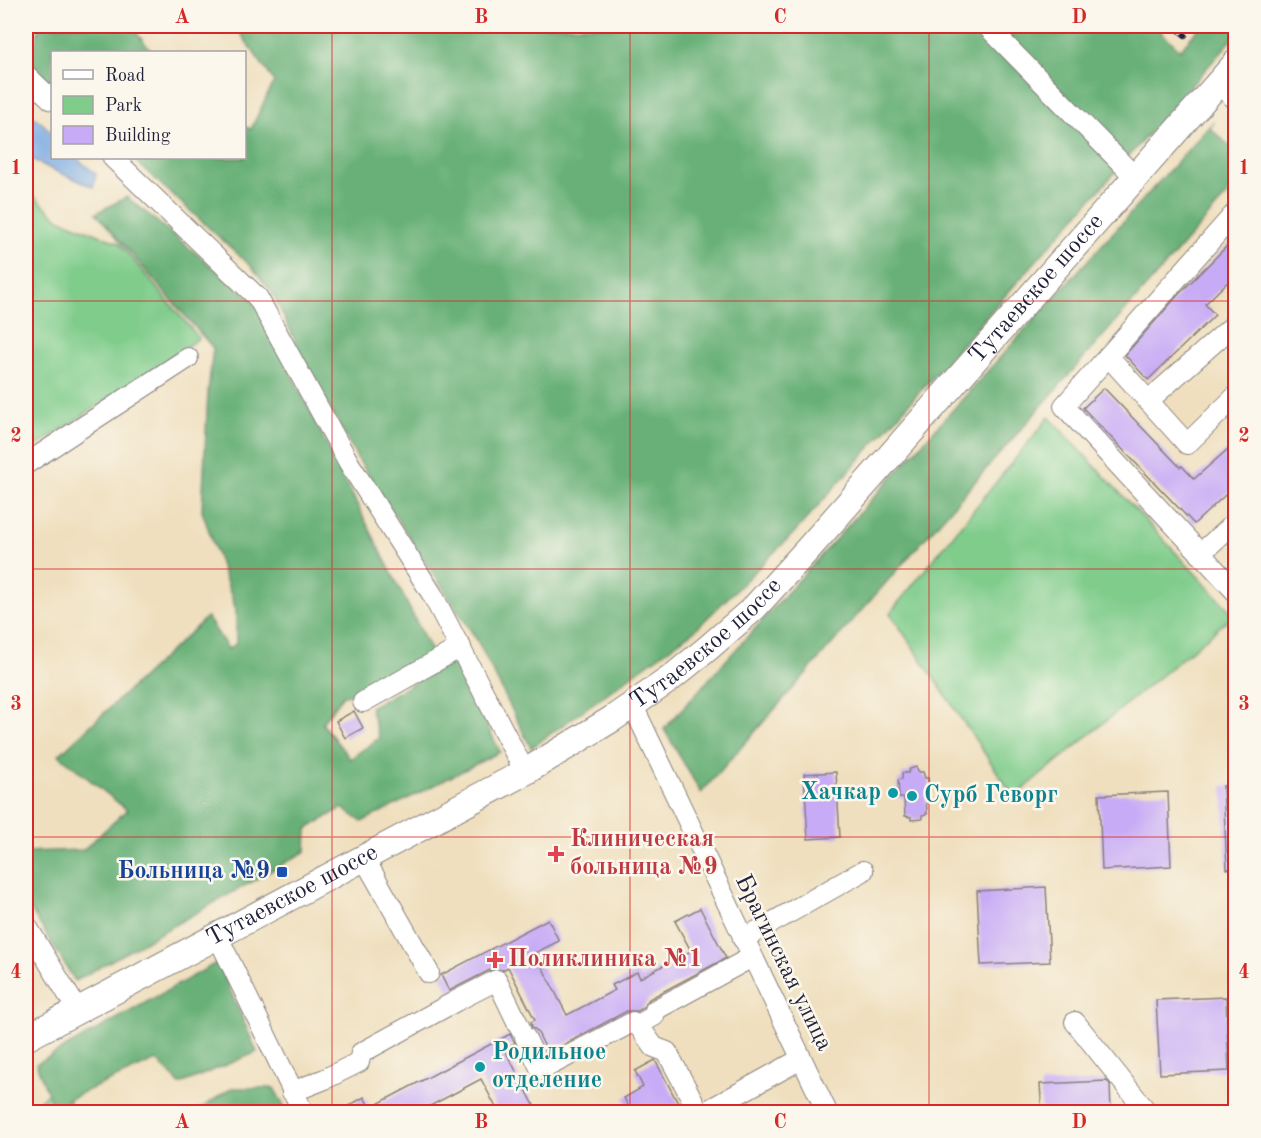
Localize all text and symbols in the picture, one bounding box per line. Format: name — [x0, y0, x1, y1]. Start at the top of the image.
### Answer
text: A — [174, 8, 190, 28]
text: B — [474, 8, 488, 28]
text: C — [773, 8, 787, 28]
text: D — [1071, 8, 1087, 28]
legend — [51, 51, 246, 159]
text: Road — [105, 67, 145, 85]
text: Park — [105, 97, 142, 115]
text: Building — [105, 127, 171, 145]
text: 1 — [10, 159, 22, 179]
text: 1 — [1238, 159, 1250, 179]
street label: Тутаевское шоссе — [965, 210, 1109, 368]
text: 2 — [10, 427, 22, 447]
text: 2 — [1238, 427, 1250, 447]
street label: Тутаевское шоссе — [626, 574, 787, 714]
text: 3 — [10, 695, 22, 715]
text: 3 — [1238, 695, 1250, 715]
place label: Хачкар — [800, 781, 881, 805]
place label: Сурб Геворг — [924, 784, 1058, 808]
marker: Хачкар — [886, 786, 900, 800]
marker: Сурб Геворг — [905, 789, 919, 803]
place label: Клиническая больница №9 — [570, 828, 718, 880]
street label: Тутаевское шоссе — [203, 841, 382, 951]
marker: Клиническая больница №9 — [547, 845, 565, 863]
place label: Больница №9 — [118, 860, 270, 884]
marker: Больница №9 — [275, 865, 289, 879]
street label: Брагинская улица — [730, 871, 836, 1055]
place label: Поликлиника №1 — [508, 948, 702, 972]
marker: Поликлиника №1 — [486, 951, 504, 969]
text: 4 — [10, 963, 22, 983]
text: 4 — [1238, 963, 1250, 983]
place label: Родильное отделение — [492, 1041, 606, 1093]
marker: Родильное отделение — [473, 1060, 487, 1074]
text: A — [174, 1113, 190, 1133]
text: B — [474, 1113, 488, 1133]
text: C — [773, 1113, 787, 1133]
text: D — [1071, 1113, 1087, 1133]

